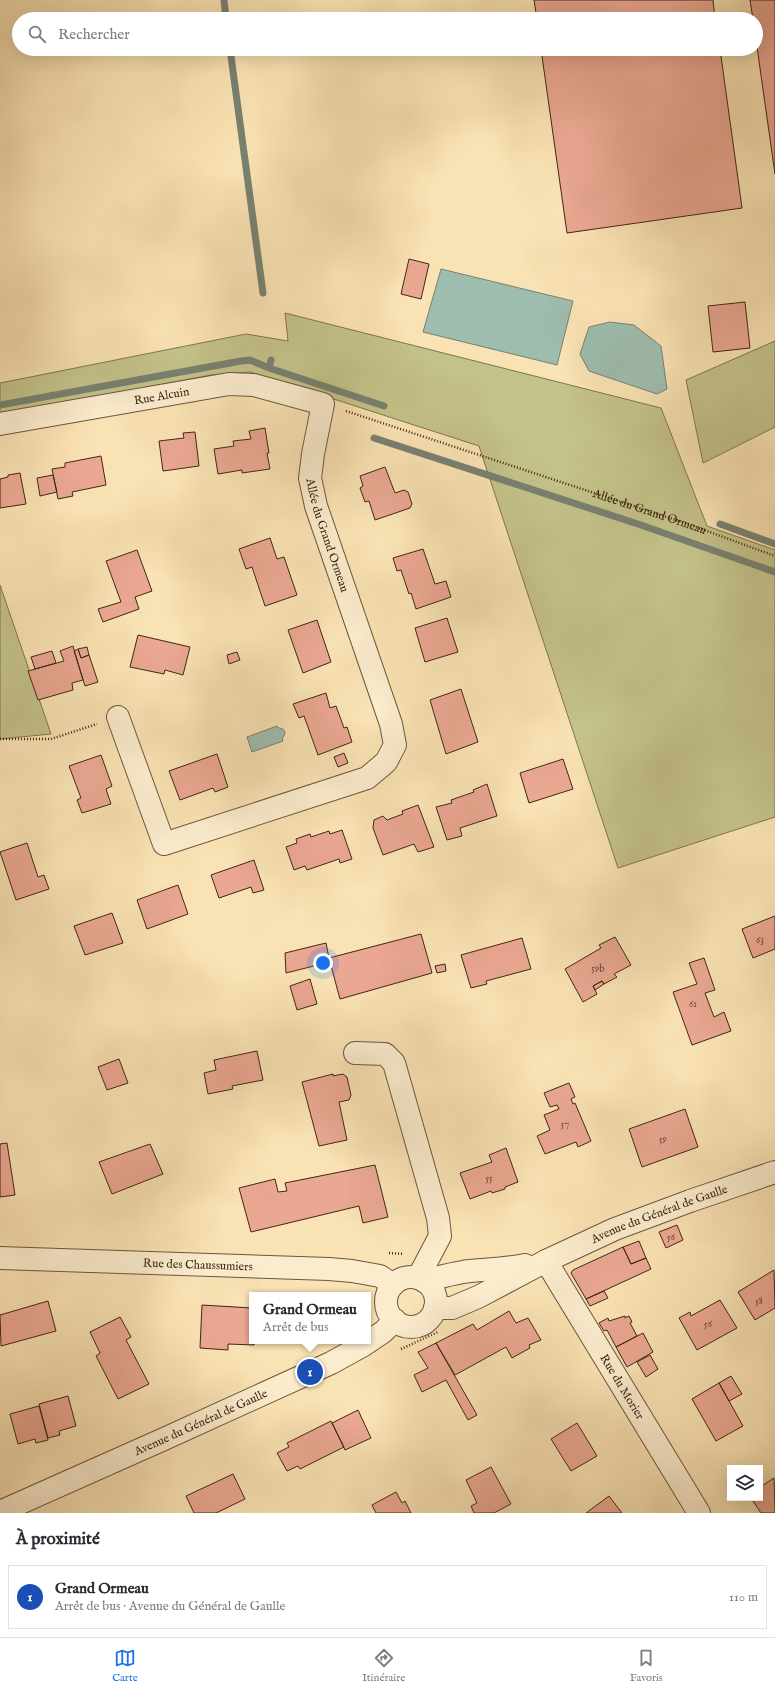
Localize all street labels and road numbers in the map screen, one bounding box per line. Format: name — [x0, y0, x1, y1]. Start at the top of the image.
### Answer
street label: Rue Alcuin — [133, 384, 191, 408]
street label: Allée du Grand Ormeau — [302, 476, 352, 594]
street label: Allée du Grand Ormeau — [590, 486, 708, 538]
street label: Avenue du Général de Gaulle — [588, 1182, 730, 1247]
street label: Rue des Chaussumiers — [143, 1256, 253, 1274]
street label: Rue du Morier — [596, 1351, 648, 1423]
street label: Avenue du Général de Gaulle — [131, 1386, 270, 1460]

